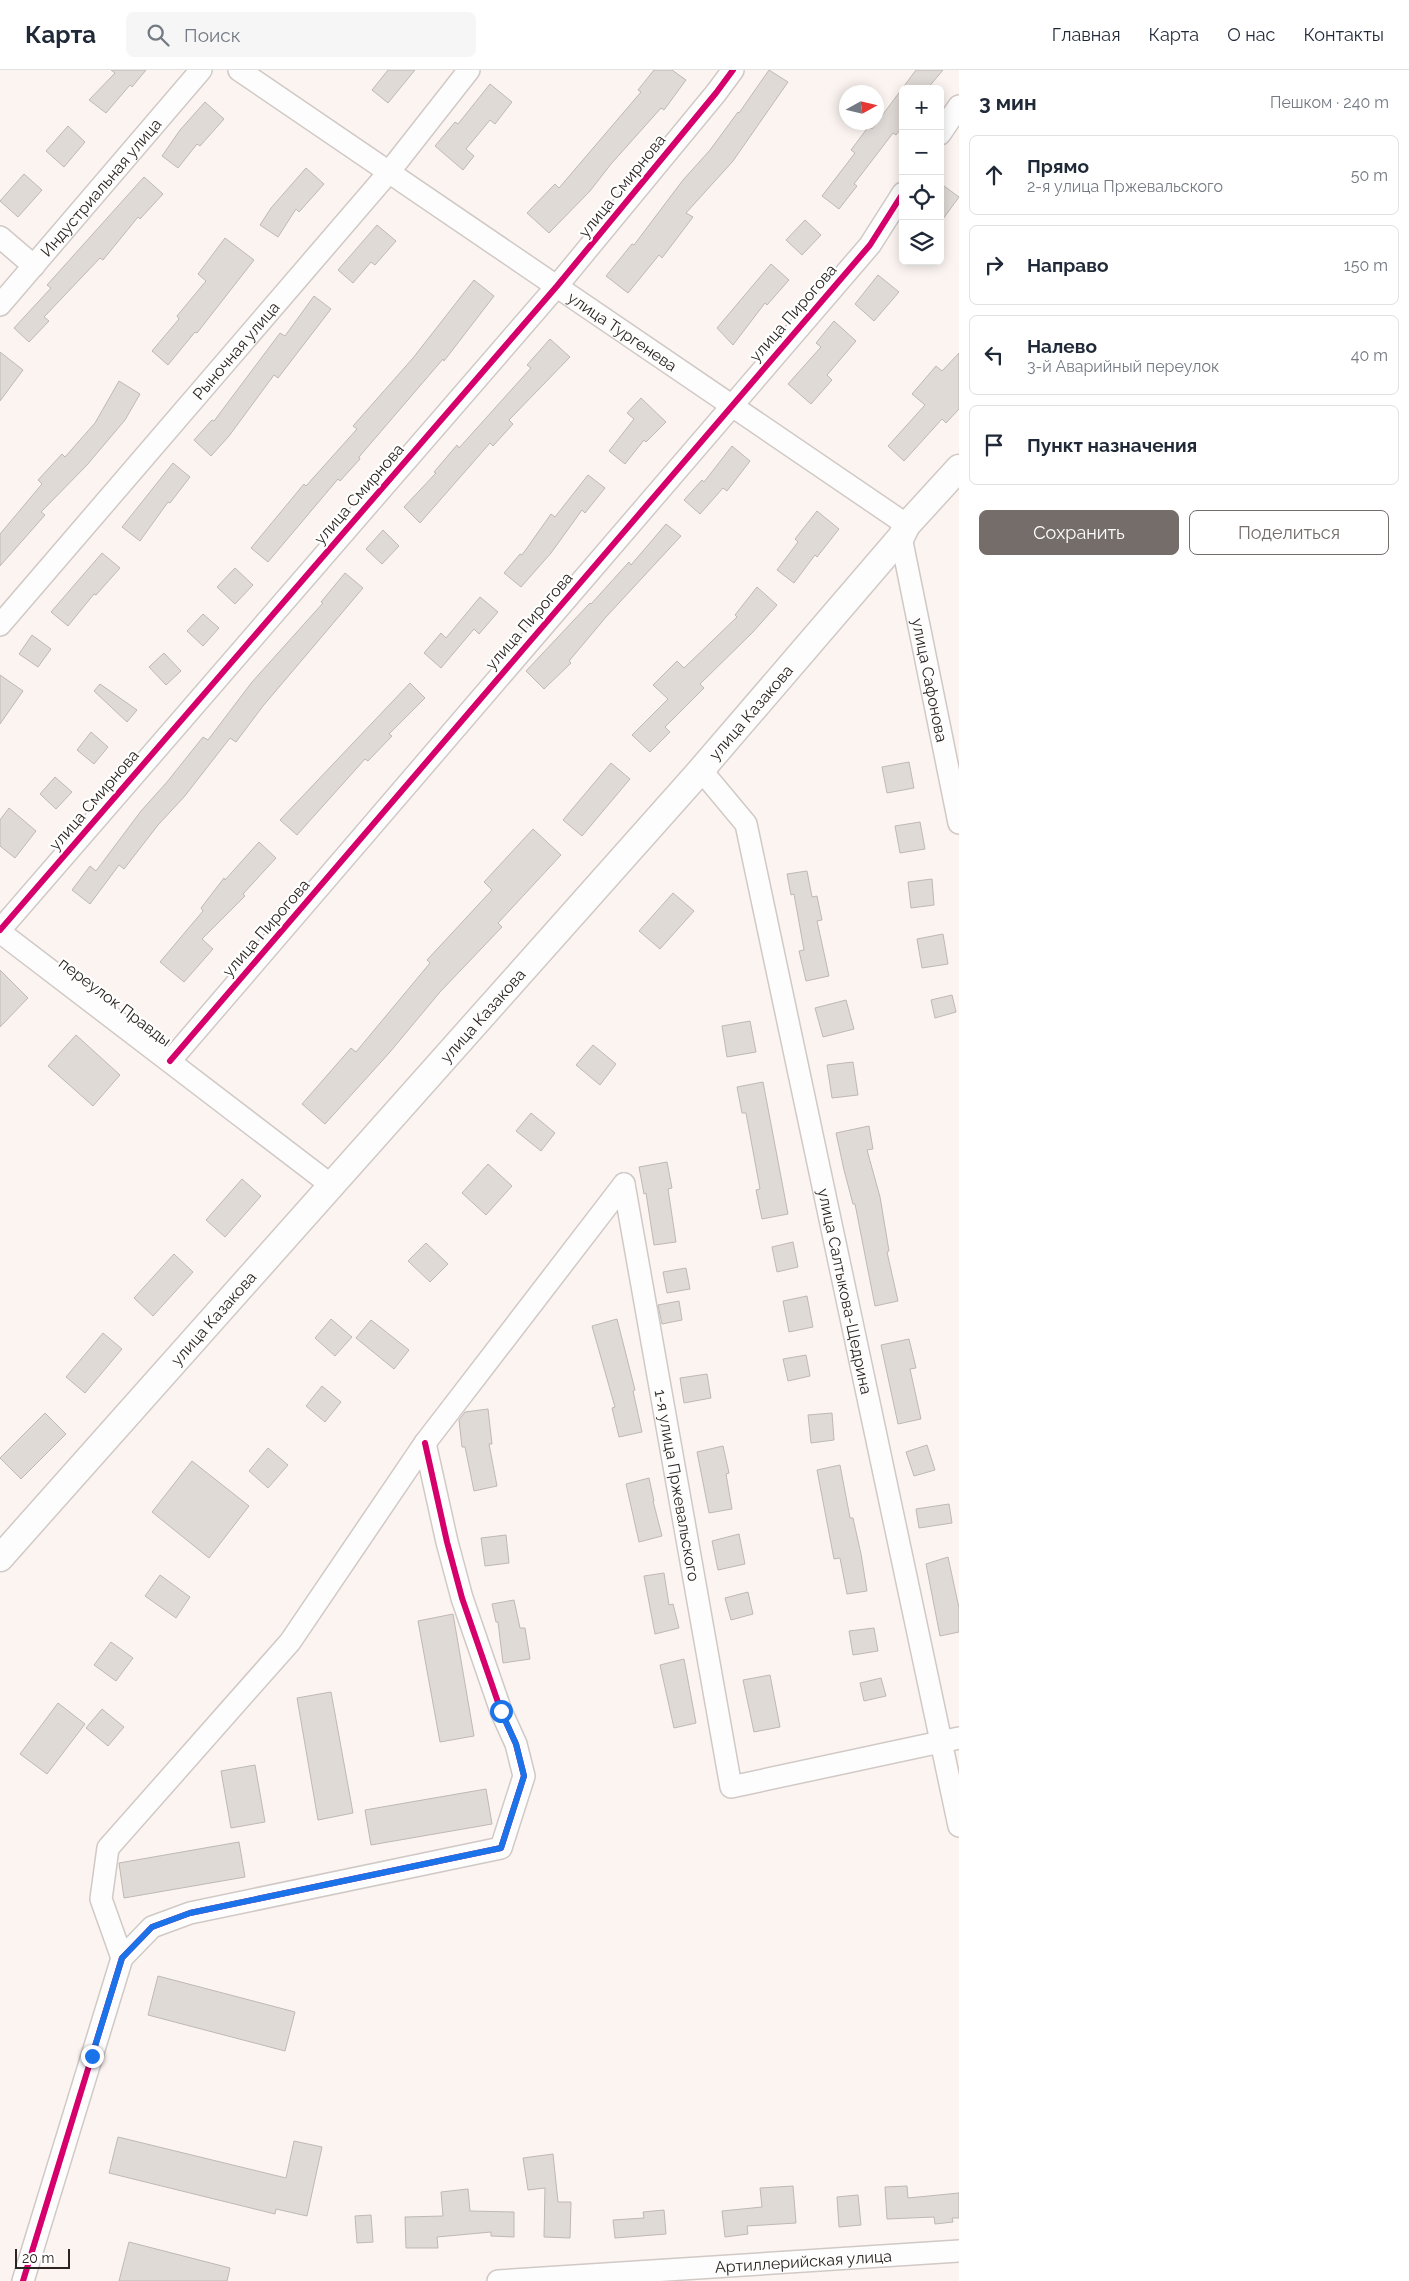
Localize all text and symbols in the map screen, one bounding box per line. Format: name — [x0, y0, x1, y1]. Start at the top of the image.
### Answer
search box — [126, 12, 476, 57]
text: Карта — [25, 20, 96, 49]
icon: search — [144, 21, 172, 49]
text: Поиск — [184, 24, 241, 46]
text: Главная — [1052, 24, 1120, 45]
text: Карта — [1148, 24, 1199, 45]
text: О нас — [1227, 24, 1275, 45]
text: Контакты — [1303, 24, 1384, 45]
north arrow — [839, 85, 884, 130]
map controls — [899, 85, 944, 265]
button: + — [899, 85, 944, 130]
text: 3 мин — [979, 90, 1037, 115]
text: Пешком · 240 m — [1270, 93, 1389, 112]
street label: Индустриальная улица — [36, 114, 165, 260]
button: − — [899, 130, 944, 175]
street label: улица Смирнова — [575, 131, 669, 241]
text: Прямо — [1027, 155, 1089, 177]
icon: ahead — [980, 161, 1008, 189]
text: 50 m — [1351, 166, 1388, 185]
button: locate — [899, 175, 944, 220]
text: 2-я улица Пржевальского — [1027, 177, 1223, 196]
button: layers — [899, 220, 944, 265]
icon: right — [980, 251, 1008, 279]
text: Направо — [1027, 254, 1108, 276]
text: 150 m — [1344, 256, 1388, 275]
street label: улица Пирогова — [745, 260, 841, 366]
street label: улица Тургенева — [564, 287, 681, 375]
street label: Рыночная улица — [188, 297, 283, 403]
text: Налево — [1027, 335, 1097, 357]
icon: left — [980, 341, 1008, 369]
text: 40 m — [1351, 346, 1388, 365]
text: 3-й Аварийный переулок — [1027, 357, 1219, 376]
icon: arrive — [980, 431, 1008, 459]
text: Пункт назначения — [1027, 434, 1197, 456]
street label: улица Смирнова — [310, 440, 408, 548]
button: Сохранить — [979, 510, 1179, 555]
button: Поделиться — [1189, 510, 1389, 555]
street label: улица Пирогова — [481, 568, 577, 674]
street label: улица Сафонова — [908, 616, 952, 744]
street label: улица Казакова — [705, 661, 797, 763]
street label: улица Смирнова — [45, 746, 143, 854]
street label: улица Пирогова — [218, 875, 314, 981]
street label: переулок Правды — [55, 954, 175, 1050]
street label: улица Казакова — [436, 965, 529, 1066]
street label: улица Салтыкова-Щедрина — [814, 1187, 876, 1396]
street label: улица Казакова — [167, 1267, 260, 1369]
street label: 1-я улица Пржевальского — [651, 1388, 704, 1583]
route start — [490, 1700, 513, 1723]
route end — [81, 2045, 104, 2068]
scale bar — [15, 2246, 70, 2269]
street label: Артиллерийская улица — [714, 2246, 893, 2276]
text: 20 m — [22, 2250, 54, 2266]

